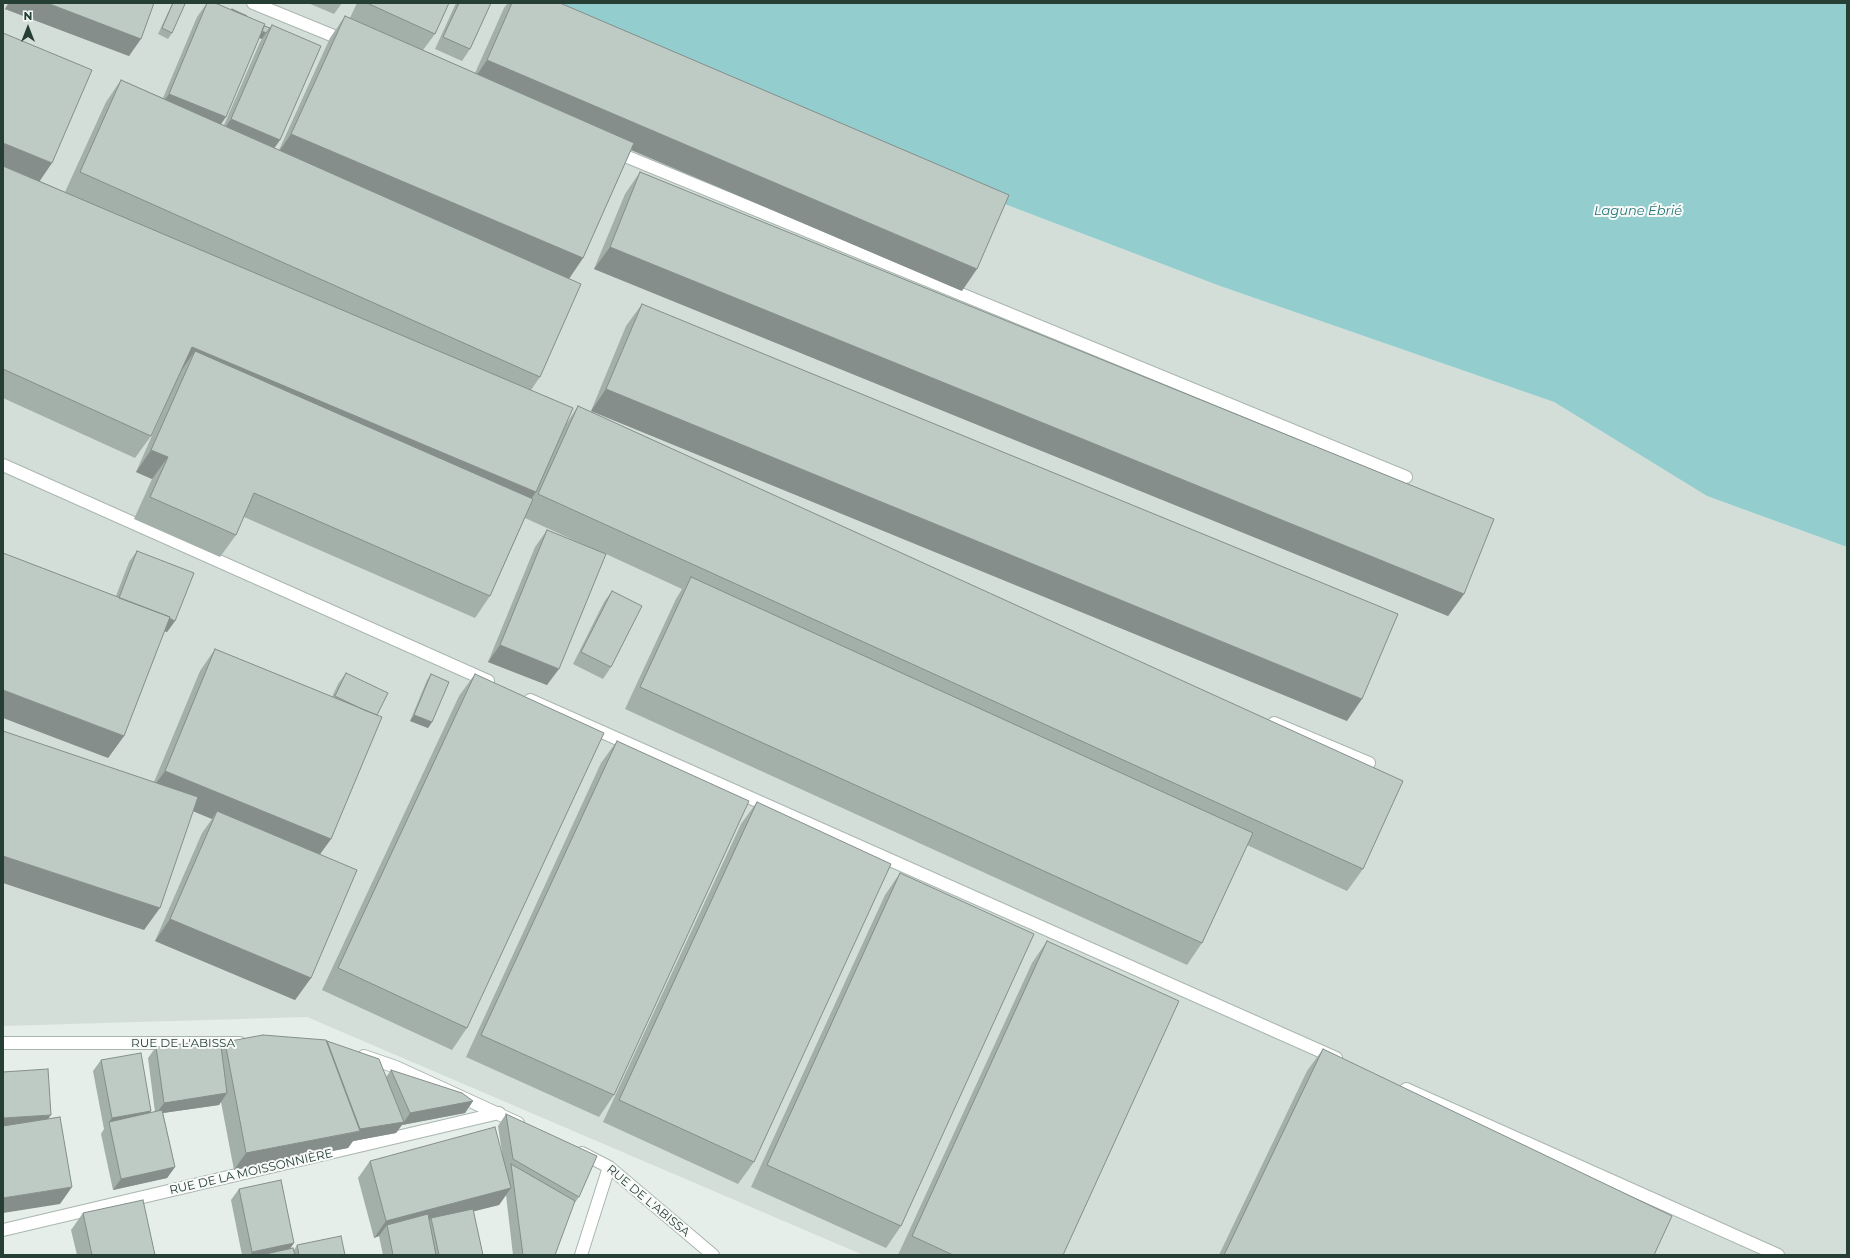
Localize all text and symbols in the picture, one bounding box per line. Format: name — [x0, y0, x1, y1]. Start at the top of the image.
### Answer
north arrow — [8, 8, 48, 48]
text: N — [24, 9, 32, 23]
water label: Lagune Ébrié — [1594, 203, 1682, 219]
street label: RUE DE L'ABISSA — [131, 1036, 235, 1050]
street label: RUE DE LA MOISSONNIÈRE — [168, 1146, 334, 1198]
street label: RUE DE L'ABISSA — [604, 1162, 692, 1240]

